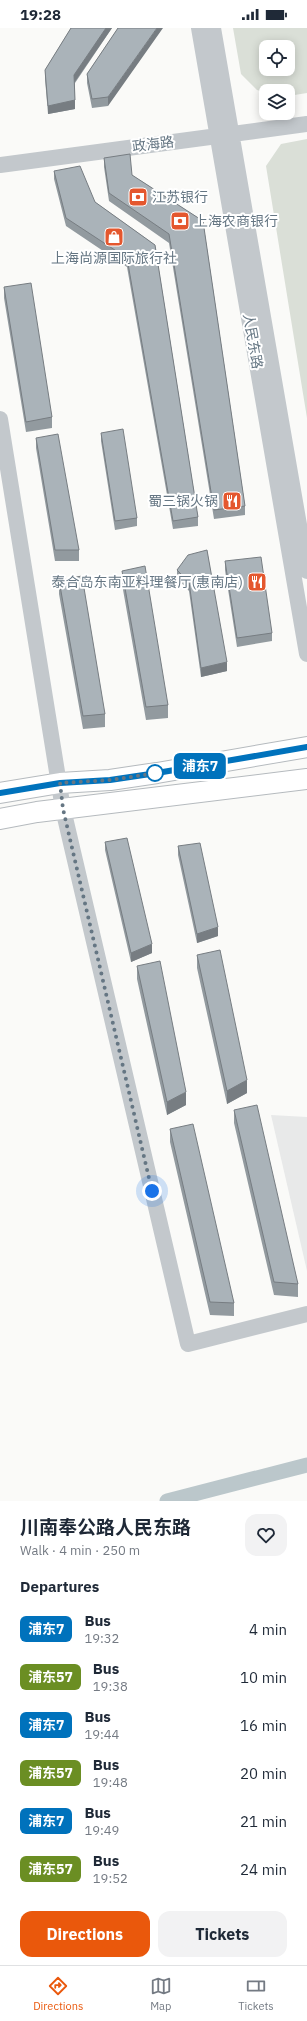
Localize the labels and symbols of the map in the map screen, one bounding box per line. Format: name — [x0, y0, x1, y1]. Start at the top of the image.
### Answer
street label: 政海路 — [131, 133, 175, 155]
bank icon: 江苏银行 — [127, 186, 149, 208]
place label: 江苏银行 — [152, 188, 208, 206]
bank icon: 上海农商银行 — [169, 210, 191, 232]
place label: 上海农商银行 — [194, 212, 278, 230]
shop icon: 上海尚源国际旅行社 — [103, 226, 125, 248]
place label: 上海尚源国际旅行社 — [51, 249, 177, 267]
street label: 人民东路 — [239, 312, 267, 370]
restaurant icon: 蜀三锅火锅 — [221, 490, 243, 512]
place label: 蜀三锅火锅 — [148, 492, 218, 510]
restaurant icon: 泰合岛东南亚料理餐厅(惠南店) — [246, 571, 268, 593]
place label: 泰合岛东南亚料理餐厅(惠南店) — [52, 573, 243, 591]
line badge: 浦东7 — [177, 753, 223, 779]
unlabelled marker — [146, 764, 164, 782]
your location — [142, 1181, 162, 1201]

